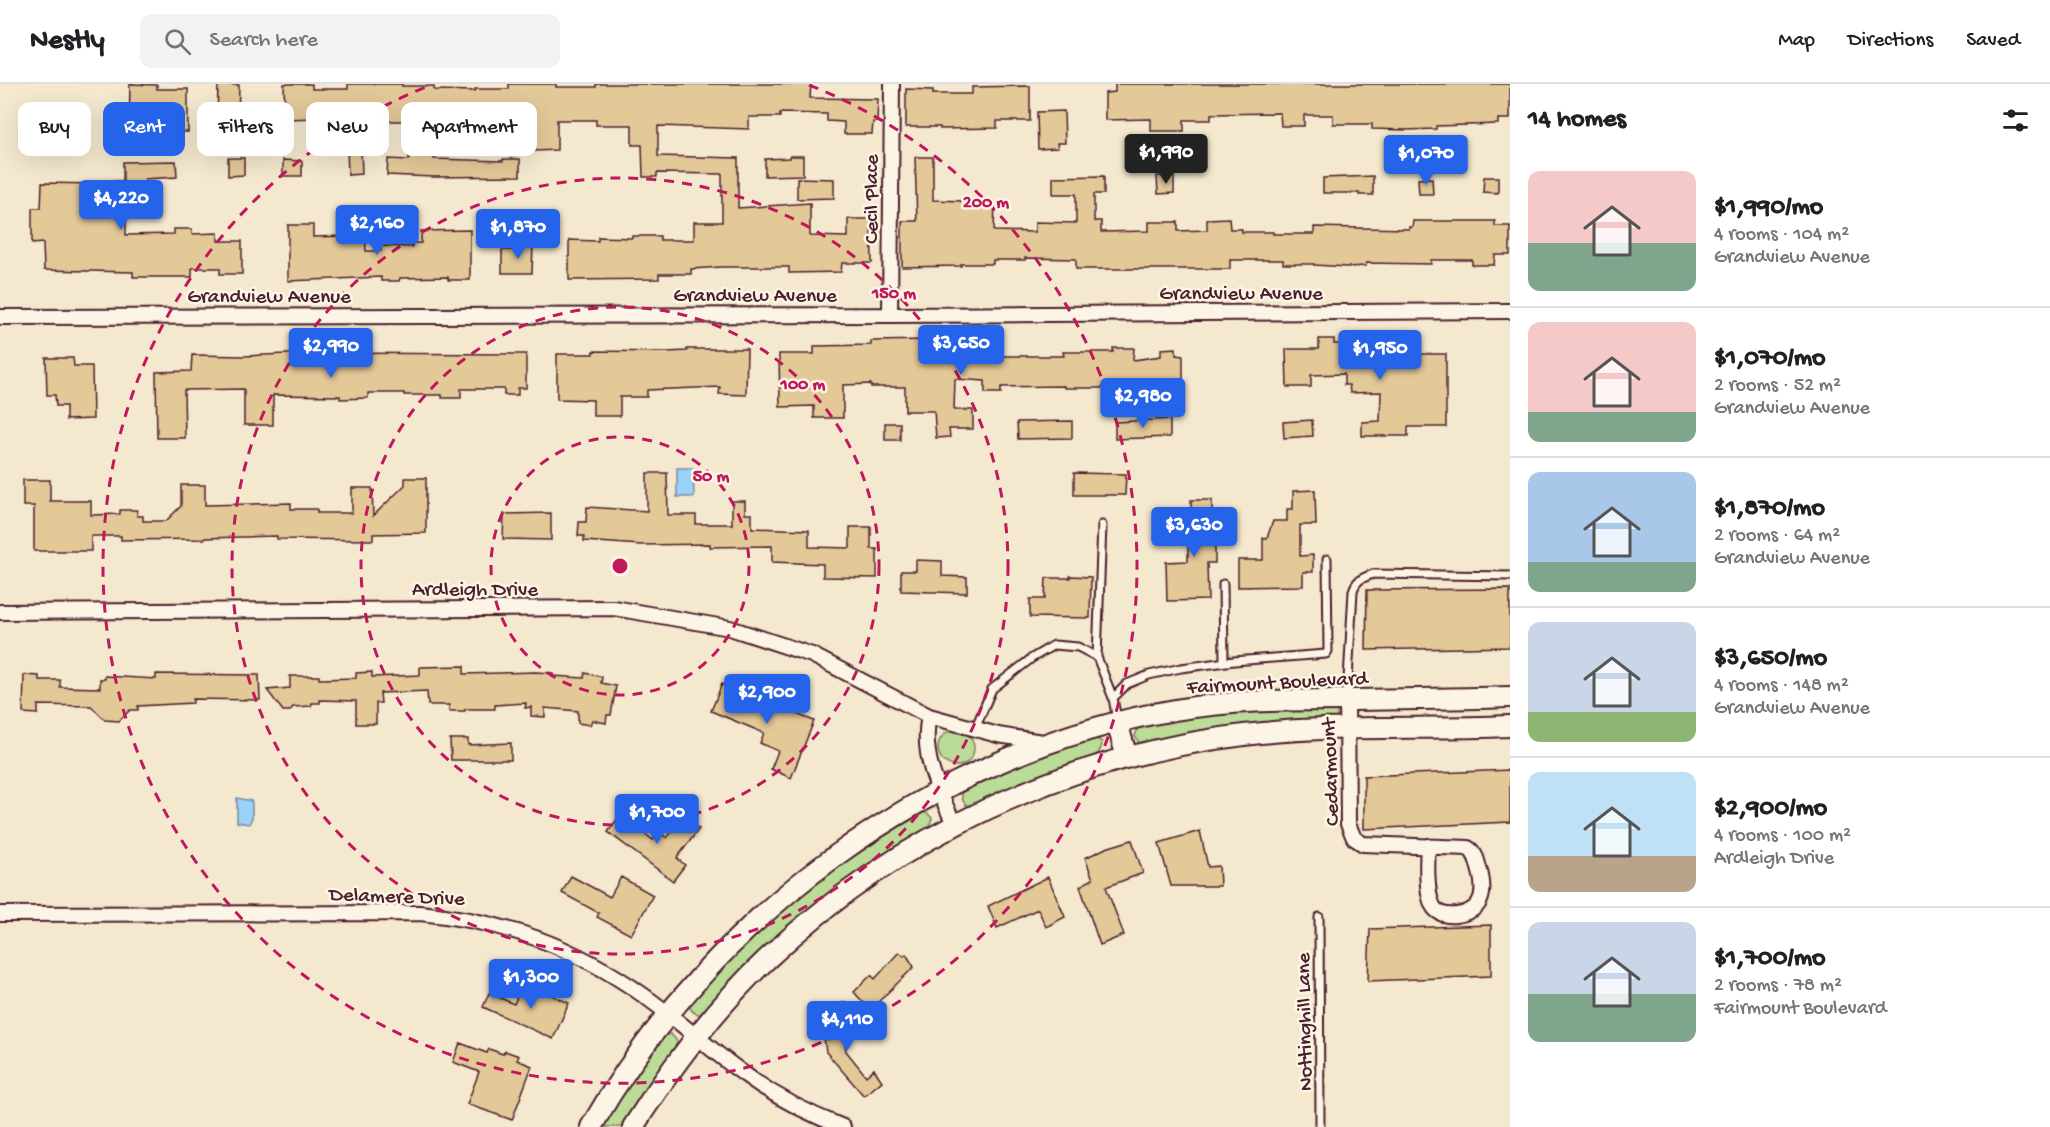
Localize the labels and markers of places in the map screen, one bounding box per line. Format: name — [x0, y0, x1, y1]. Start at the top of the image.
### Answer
pin: $1,990 — [1117, 134, 1215, 185]
pin: $1,070 — [1377, 135, 1475, 186]
pin: $4,220 — [72, 180, 170, 231]
pin: $2,160 — [328, 205, 426, 256]
pin: $1,870 — [469, 209, 567, 260]
pin: $3,650 — [912, 325, 1010, 376]
pin: $2,990 — [282, 328, 380, 379]
pin: $1,950 — [1331, 330, 1429, 381]
pin: $2,980 — [1094, 378, 1192, 429]
pin: $3,630 — [1145, 507, 1243, 558]
centre of rings — [610, 556, 630, 576]
pin: $2,900 — [718, 674, 816, 725]
pin: $1,700 — [608, 794, 706, 845]
pin: $1,300 — [482, 959, 580, 1010]
pin: $4,110 — [798, 1001, 896, 1052]

